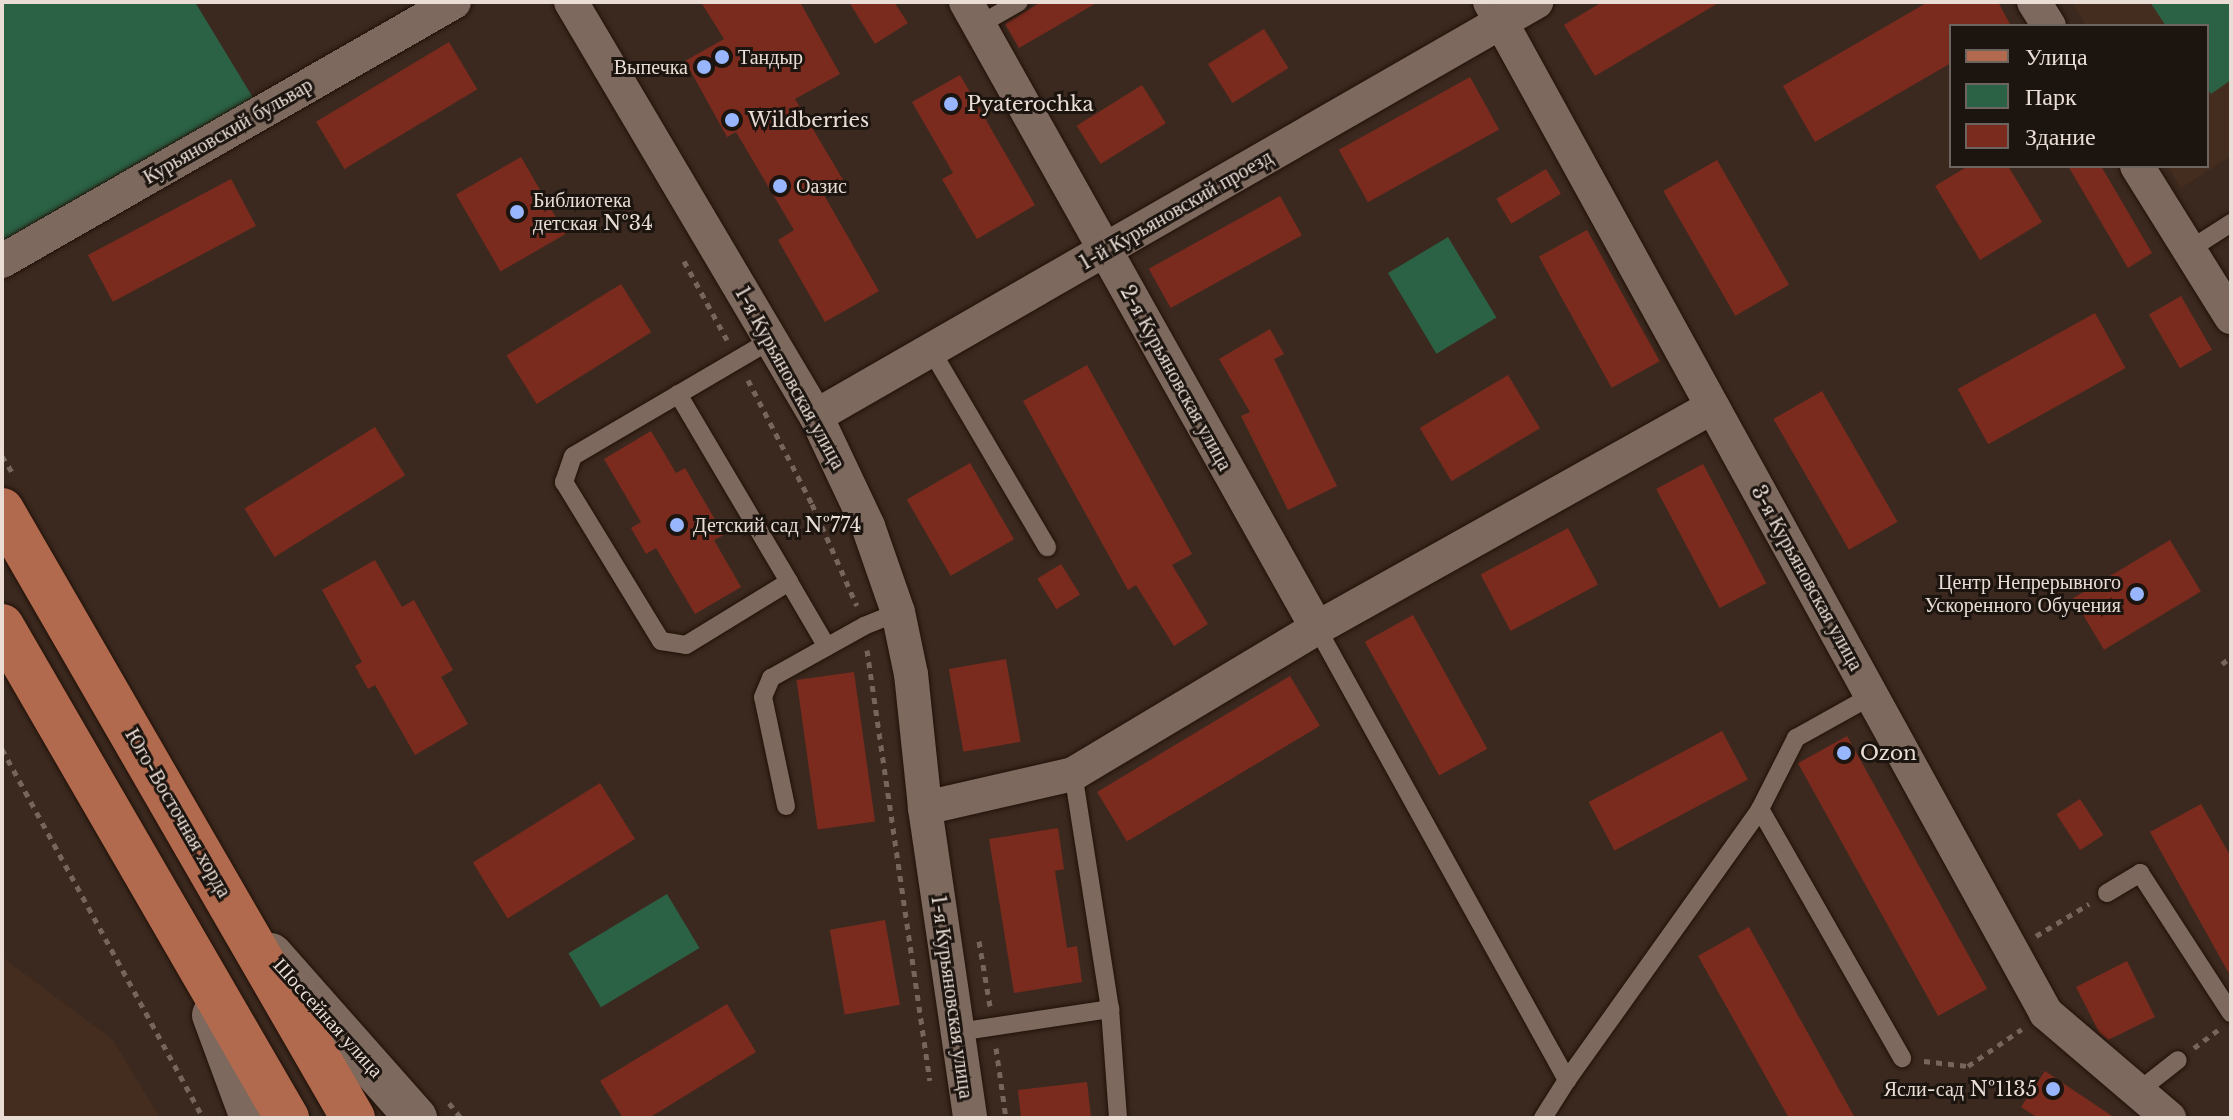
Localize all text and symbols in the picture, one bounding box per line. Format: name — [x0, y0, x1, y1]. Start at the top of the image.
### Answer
legend — [1949, 24, 2209, 168]
text: Улица — [2025, 42, 2088, 71]
place label: Тандыр — [738, 45, 803, 69]
marker: Тандыр — [713, 48, 731, 66]
place label: Выпечка — [614, 55, 688, 79]
marker: Выпечка — [695, 58, 713, 76]
street label: Курьяновский бульвар — [139, 73, 317, 189]
text: Парк — [2025, 82, 2077, 111]
place label: Pyaterochka — [967, 92, 1094, 116]
marker: Pyaterochka — [942, 95, 960, 113]
place label: Wildberries — [748, 108, 869, 132]
marker: Wildberries — [723, 111, 741, 129]
text: Здание — [2025, 122, 2096, 151]
street label: 1-й Курьяновский проезд — [1075, 145, 1277, 275]
place label: Оазис — [796, 174, 847, 198]
marker: Оазис — [771, 177, 789, 195]
place label: Библиотека детская №34 — [533, 188, 653, 235]
marker: Библиотека детская №34 — [508, 203, 526, 221]
street label: 2-я Курьяновская улица — [1115, 281, 1237, 475]
street label: 1-я Курьяновская улица — [730, 283, 850, 473]
street label: 3-я Курьяновская улица — [1746, 481, 1868, 675]
place label: Детский сад №774 — [693, 513, 862, 537]
marker: Детский сад №774 — [668, 516, 686, 534]
place label: Центр Непрерывного Ускоренного Обучения — [1925, 570, 2121, 617]
marker: Центр Непрерывного Ускоренного Обучения — [2128, 585, 2146, 603]
street label: Юго-Восточная хорда — [120, 724, 236, 902]
place label: Ozon — [1860, 741, 1917, 765]
marker: Ozon — [1835, 744, 1853, 762]
street label: 1-я Курьяновская улица — [926, 894, 978, 1100]
street label: Шоссейная улица — [268, 953, 388, 1083]
place label: Ясли-сад №1135 — [1884, 1077, 2037, 1101]
marker: Ясли-сад №1135 — [2044, 1080, 2062, 1098]

